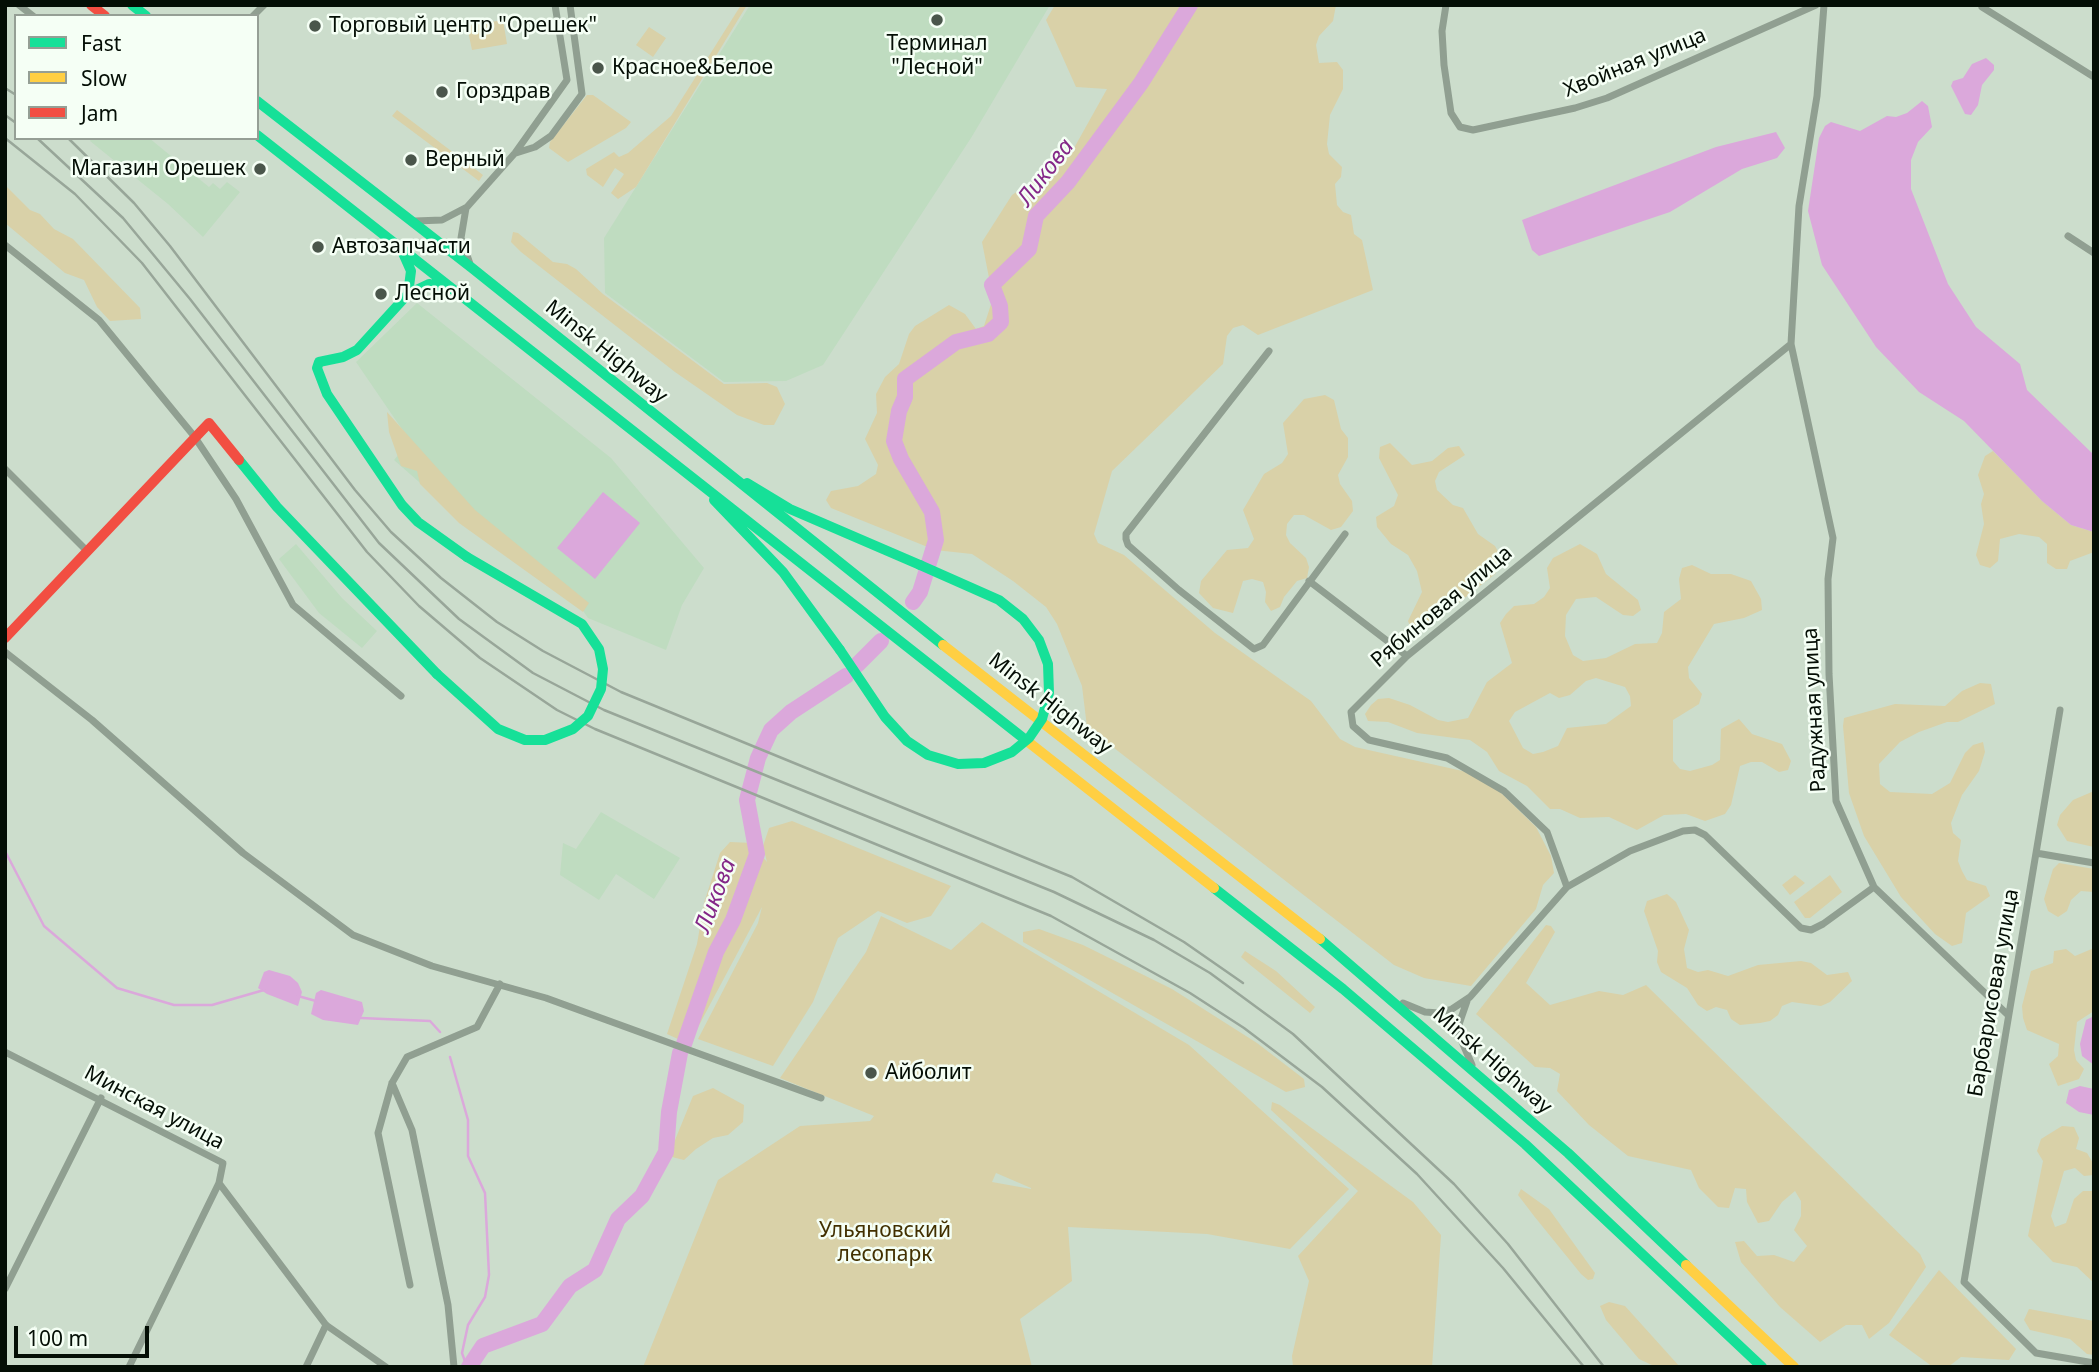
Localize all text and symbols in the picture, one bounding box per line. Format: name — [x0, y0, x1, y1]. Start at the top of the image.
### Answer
marker: Терминал "Лесной" — [929, 12, 945, 28]
place label: Торговый центр "Орешек" — [329, 13, 597, 39]
legend — [14, 14, 259, 140]
marker: Торговый центр "Орешек" — [307, 18, 323, 34]
street label: Хвойная улица — [1560, 23, 1710, 103]
text: Fast — [81, 29, 121, 57]
place label: Терминал "Лесной" — [886, 31, 988, 81]
place label: Красное&Белое — [612, 55, 773, 81]
marker: Красное&Белое — [590, 60, 606, 76]
text: Slow — [81, 64, 127, 92]
place label: Горздрав — [456, 79, 550, 105]
marker: Горздрав — [434, 84, 450, 100]
text: Jam — [81, 99, 118, 127]
water label: Ликова — [1012, 134, 1080, 212]
place label: Верный — [425, 147, 505, 173]
marker: Верный — [403, 152, 419, 168]
place label: Магазин Орешек — [71, 156, 246, 182]
marker: Магазин Орешек — [252, 161, 268, 177]
place label: Автозапчасти — [332, 234, 471, 260]
marker: Автозапчасти — [310, 239, 326, 255]
place label: Лесной — [395, 281, 470, 307]
marker: Лесной — [373, 286, 389, 302]
street label: Minsk Highway — [540, 295, 672, 409]
street label: Рябиновая улица — [1366, 541, 1518, 673]
street label: Радужная улица — [1798, 627, 1832, 793]
street label: Minsk Highway — [983, 648, 1117, 760]
water label: Ликова — [689, 855, 743, 937]
street label: Барбарисовая улица — [1963, 887, 2025, 1099]
street label: Minsk Highway — [1427, 1002, 1557, 1120]
place label: Айболит — [885, 1060, 972, 1086]
street label: Минская улица — [80, 1061, 228, 1155]
marker: Айболит — [863, 1065, 879, 1081]
park label: Ульяновский лесопарк — [819, 1218, 951, 1268]
scale bar — [18, 1312, 152, 1356]
text: 100 m — [27, 1324, 88, 1352]

